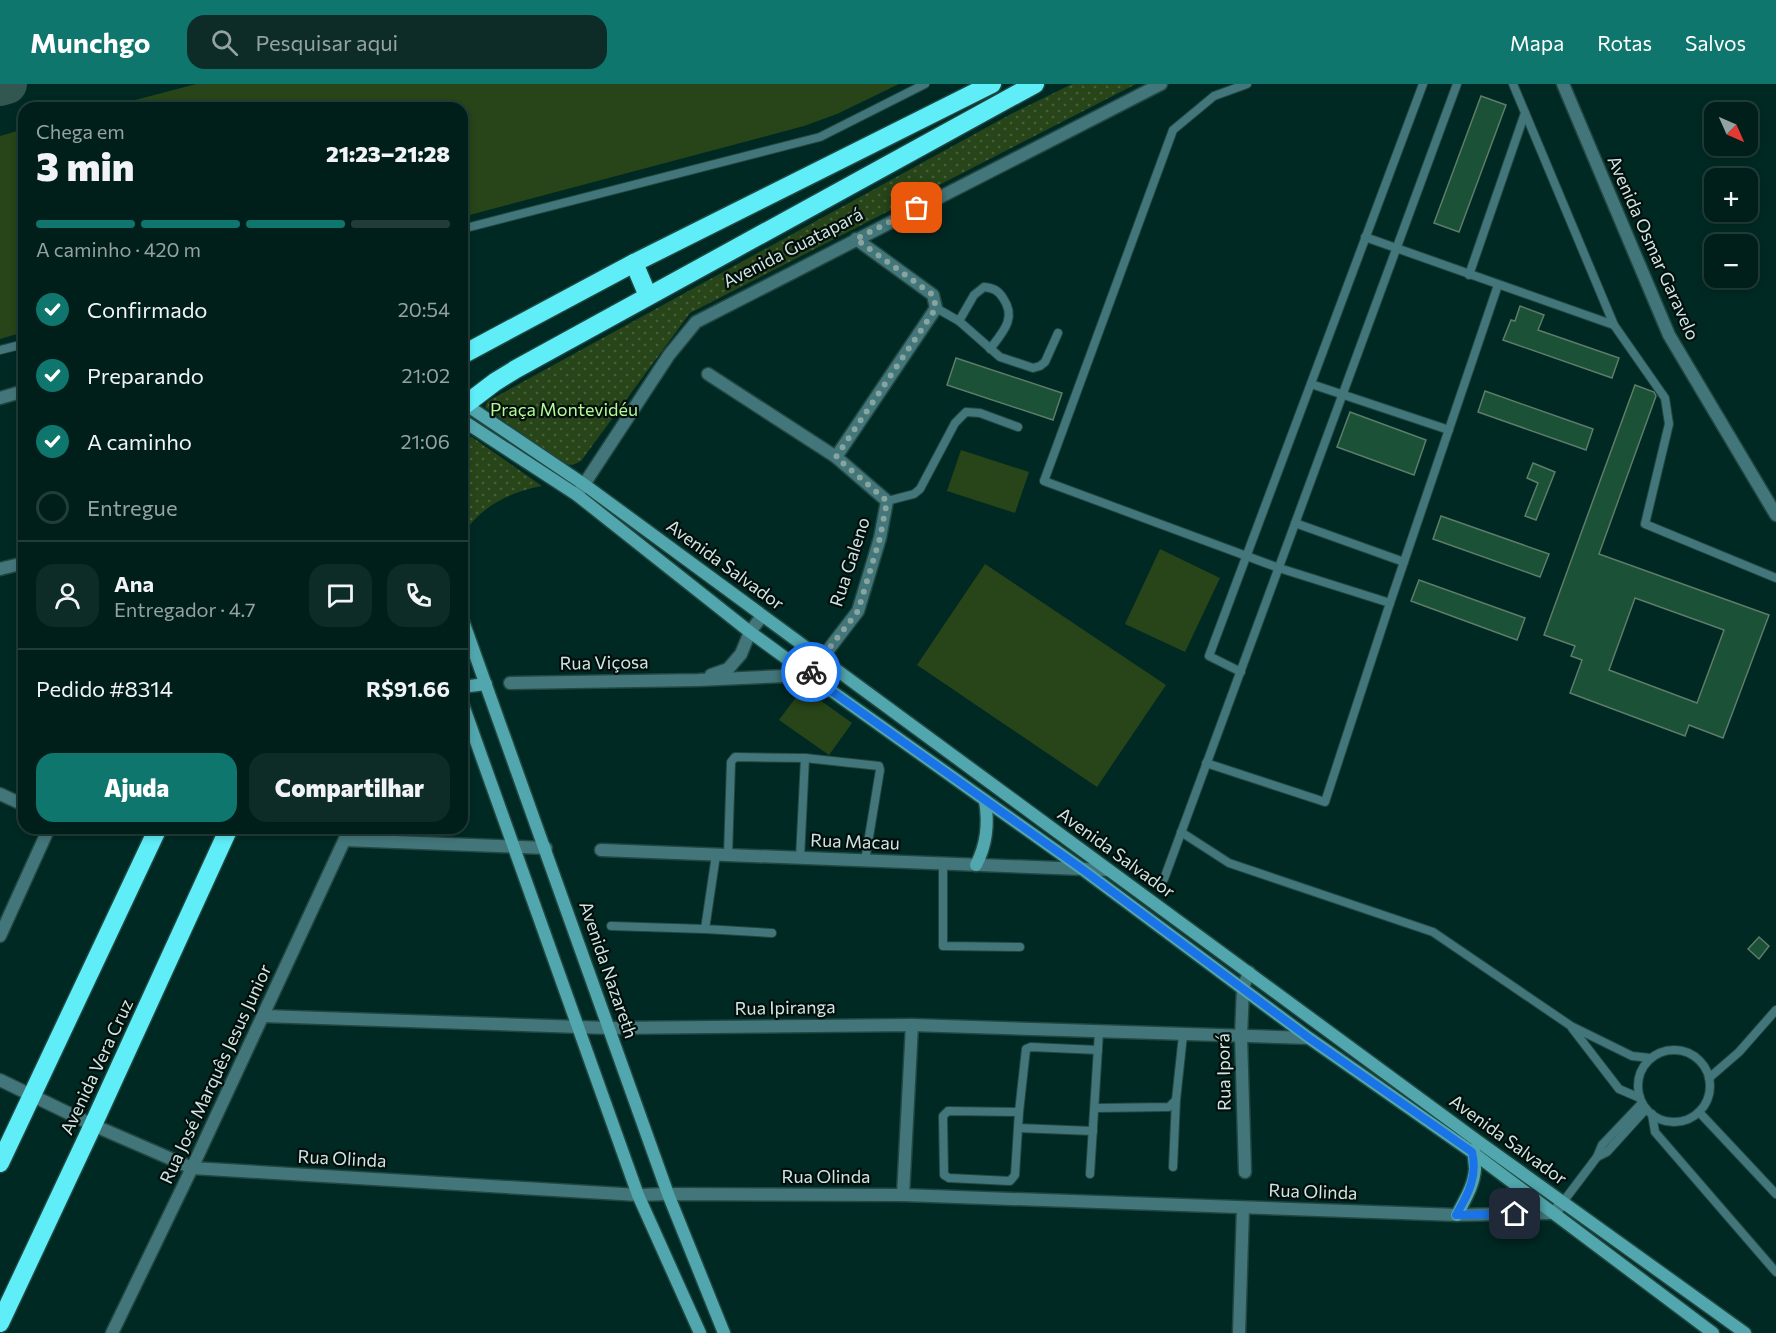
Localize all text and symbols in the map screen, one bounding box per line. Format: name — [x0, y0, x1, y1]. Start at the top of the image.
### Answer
search box — [187, 15, 607, 69]
text: Munchgo — [30, 25, 151, 59]
icon: search — [208, 26, 241, 59]
text: Pesquisar aqui — [256, 29, 398, 56]
text: Mapa — [1510, 30, 1564, 55]
text: Rotas — [1597, 30, 1652, 55]
text: Salvos — [1685, 30, 1746, 55]
north arrow — [1704, 102, 1758, 156]
map controls — [1704, 102, 1758, 288]
text: Chega em — [36, 119, 125, 143]
text: 21:23–21:28 — [326, 140, 450, 167]
text: 3 min — [36, 141, 134, 189]
street label: Avenida Osmar Garavelo — [1603, 152, 1705, 343]
button: + — [1704, 168, 1758, 222]
pin — [891, 182, 942, 233]
icon: bag — [900, 191, 933, 224]
street label: Avenida Guatapará — [719, 202, 866, 292]
button: − — [1704, 234, 1758, 288]
text: A caminho · 420 m — [36, 237, 201, 261]
icon: check — [36, 293, 69, 326]
text: Confirmado — [87, 296, 208, 323]
text: 20:54 — [398, 297, 450, 321]
icon: check — [36, 359, 69, 392]
text: Preparando — [87, 362, 204, 389]
text: 21:02 — [402, 363, 450, 387]
park label: Praça Montevidéu — [490, 398, 638, 420]
icon: check — [36, 425, 69, 458]
text: A caminho — [87, 428, 192, 455]
text: 21:06 — [400, 429, 450, 453]
text: Entregue — [87, 494, 178, 521]
street label: Avenida Salvador — [663, 514, 789, 614]
street label: Rua Galeno — [824, 514, 874, 609]
button: person — [36, 564, 99, 627]
button: chat — [309, 564, 372, 627]
button: phone — [387, 564, 450, 627]
text: Ana — [114, 570, 154, 597]
text: Entregador · 4.7 — [114, 597, 256, 621]
courier — [781, 642, 841, 702]
street label: Rua Viçosa — [559, 650, 649, 674]
icon: bike — [795, 656, 828, 689]
text: Pedido #8314 — [36, 675, 173, 702]
text: R$91.66 — [366, 675, 450, 702]
button: Ajuda — [36, 753, 237, 822]
button: Compartilhar — [249, 753, 450, 822]
street label: Avenida Salvador — [1054, 802, 1180, 902]
street label: Rua Macau — [810, 828, 900, 854]
street label: Avenida Nazareth — [575, 898, 643, 1041]
street label: Rua José Marquês Jesus Junior — [154, 960, 276, 1187]
street label: Avenida Vera Cruz — [55, 995, 137, 1138]
street label: Rua Ipiranga — [734, 995, 836, 1019]
street label: Rua Iporá — [1211, 1033, 1235, 1111]
street label: Avenida Salvador — [1446, 1089, 1572, 1189]
street label: Rua Olinda — [297, 1145, 387, 1171]
street label: Rua Olinda — [782, 1165, 870, 1187]
street label: Rua Olinda — [1268, 1178, 1358, 1204]
pin — [1489, 1188, 1540, 1239]
icon: home — [1498, 1197, 1531, 1230]

